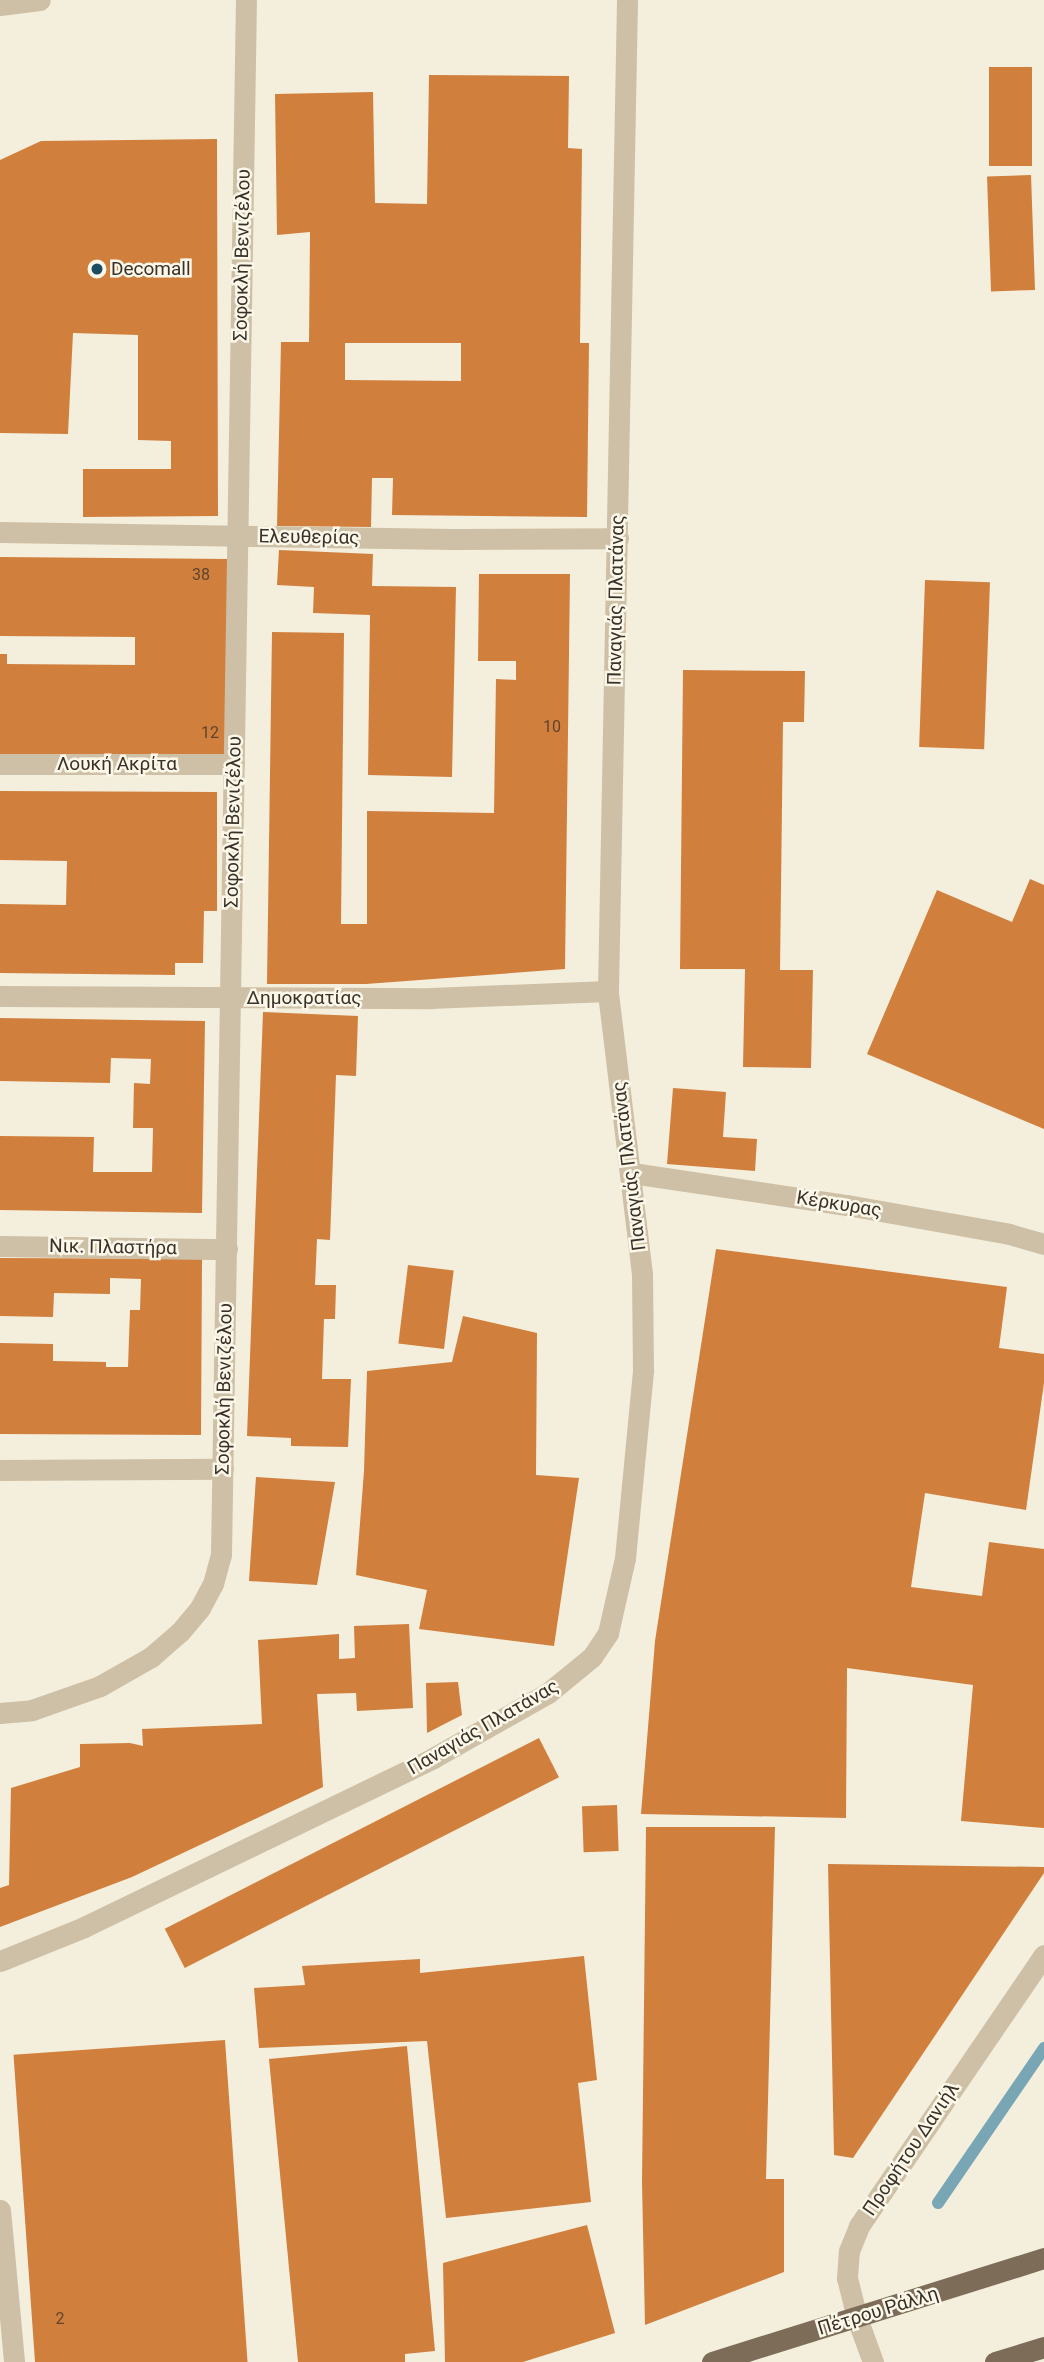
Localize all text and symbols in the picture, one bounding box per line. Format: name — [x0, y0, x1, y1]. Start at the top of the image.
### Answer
street label: Σοφοκλή Βενιζέλου — [229, 169, 255, 341]
place label: Decomall — [111, 258, 191, 280]
marker: Decomall — [89, 261, 105, 277]
street label: Παναγιάς Πλατάνας — [603, 514, 629, 686]
street label: Ελευθερίας — [258, 525, 360, 549]
house number: 38 — [192, 565, 210, 585]
house number: 10 — [543, 717, 561, 737]
house number: 12 — [201, 723, 219, 743]
street label: Σοφοκλή Βενιζέλου — [220, 736, 246, 908]
street label: Λουκή Ακρίτα — [57, 753, 177, 775]
street label: Δημοκρατίας — [247, 987, 361, 1009]
street label: Παναγιάς Πλατάνας — [607, 1080, 651, 1252]
street label: Κέρκυρας — [795, 1186, 883, 1222]
street label: Νικ. Πλαστήρα — [49, 1234, 177, 1260]
street label: Σοφοκλή Βενιζέλου — [211, 1303, 237, 1475]
street label: Παναγιάς Πλατάνας — [403, 1674, 563, 1780]
street label: Προφήτου Δανιήλ — [858, 2078, 964, 2220]
street label: Πέτρου Ράλλη — [815, 2282, 941, 2340]
house number: 2 — [56, 2309, 64, 2329]

